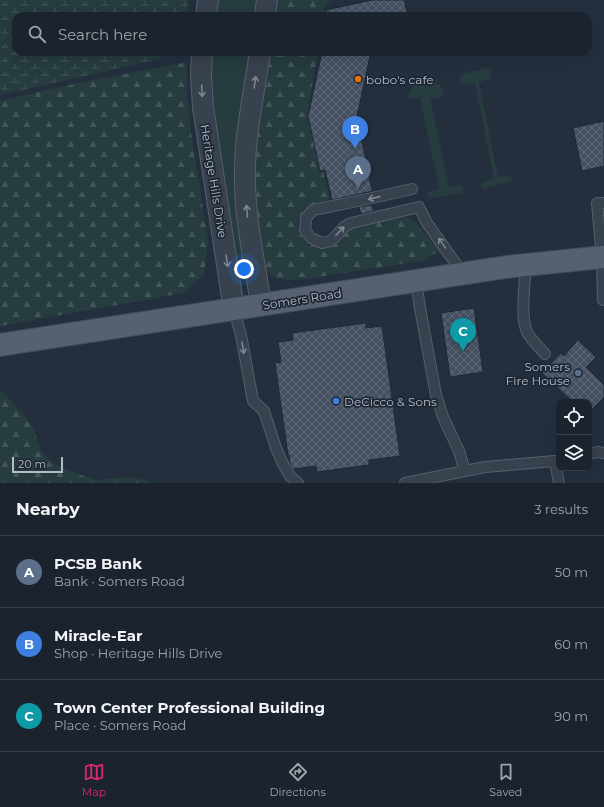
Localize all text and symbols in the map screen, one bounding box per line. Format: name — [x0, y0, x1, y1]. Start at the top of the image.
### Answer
search box — [12, 12, 592, 56]
icon: search — [26, 23, 48, 45]
text: Search here — [58, 25, 147, 44]
place label: bobo's cafe — [366, 72, 434, 87]
marker: bobo's cafe — [353, 74, 363, 84]
one-way arrow — [251, 76, 259, 89]
one-way arrow — [198, 84, 205, 97]
pin: B — [342, 116, 368, 149]
street label: Heritage Hills Drive — [198, 123, 230, 239]
pin: A — [345, 156, 371, 189]
one-way arrow — [368, 194, 381, 202]
one-way arrow — [243, 205, 251, 218]
one-way arrow — [335, 226, 345, 236]
one-way arrow — [437, 238, 446, 249]
one-way arrow — [223, 254, 231, 267]
your location — [234, 259, 254, 279]
street label: Somers Road — [261, 285, 343, 313]
pin: C — [450, 318, 476, 351]
one-way arrow — [239, 341, 247, 354]
place label: Somers Fire House — [506, 359, 570, 388]
marker: Somers Fire House — [573, 368, 583, 378]
place label: DeCicco & Sons — [344, 394, 437, 409]
marker: DeCicco & Sons — [331, 396, 341, 406]
map controls — [556, 399, 592, 471]
button: locate — [556, 399, 592, 435]
button: layers — [556, 435, 592, 471]
scale bar — [12, 455, 63, 474]
text: 20 m — [18, 457, 46, 471]
text: Nearby — [16, 499, 80, 519]
text: 3 results — [534, 501, 588, 517]
text: PCSB Bank — [54, 554, 142, 573]
text: A — [24, 564, 34, 580]
text: 50 m — [555, 564, 588, 580]
text: Bank · Somers Road — [54, 573, 185, 589]
text: Miracle-Ear — [54, 626, 143, 645]
text: B — [24, 636, 34, 652]
text: 60 m — [554, 636, 588, 652]
text: Shop · Heritage Hills Drive — [54, 645, 222, 661]
text: Town Center Professional Building — [54, 698, 325, 717]
text: C — [24, 708, 34, 724]
text: 90 m — [554, 708, 588, 724]
text: Place · Somers Road — [54, 717, 186, 733]
tab: Map — [82, 761, 106, 799]
tab: Directions — [270, 761, 326, 799]
tab: Saved — [489, 761, 522, 799]

